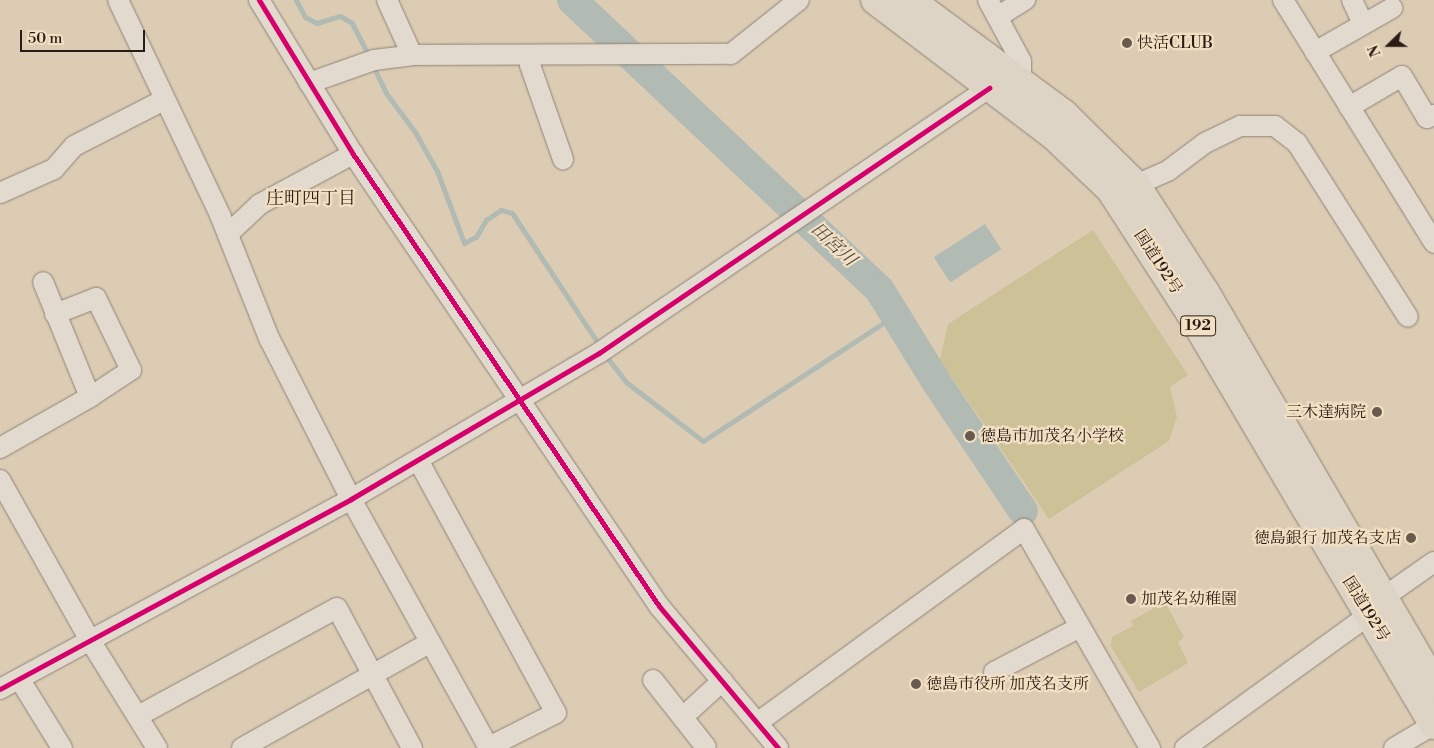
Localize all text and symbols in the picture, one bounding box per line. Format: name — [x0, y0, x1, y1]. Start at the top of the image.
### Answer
scale bar — [22, 20, 148, 52]
north arrow — [1364, 20, 1414, 70]
text: 50 m — [28, 29, 62, 48]
place label: 快活CLUB — [1137, 33, 1213, 53]
marker: 快活CLUB — [1121, 37, 1133, 49]
text: N — [1365, 42, 1386, 59]
district label: 庄町四丁目 — [266, 188, 356, 210]
water label: 田宮川 — [806, 219, 860, 271]
street label: 国道192号 — [1130, 226, 1186, 298]
road number: 192 — [1179, 314, 1217, 338]
place label: 三木達病院 — [1286, 402, 1366, 422]
marker: 三木達病院 — [1370, 405, 1384, 419]
place label: 徳島市加茂名小学校 — [980, 426, 1124, 446]
marker: 徳島市加茂名小学校 — [964, 430, 976, 442]
place label: 徳島銀行 加茂名支店 — [1254, 528, 1401, 548]
marker: 徳島銀行 加茂名支店 — [1405, 532, 1417, 544]
street label: 国道192号 — [1338, 573, 1394, 645]
place label: 加茂名幼稚園 — [1141, 589, 1237, 609]
marker: 加茂名幼稚園 — [1125, 593, 1137, 605]
place label: 徳島市役所 加茂名支所 — [926, 674, 1089, 694]
marker: 徳島市役所 加茂名支所 — [910, 678, 922, 690]

